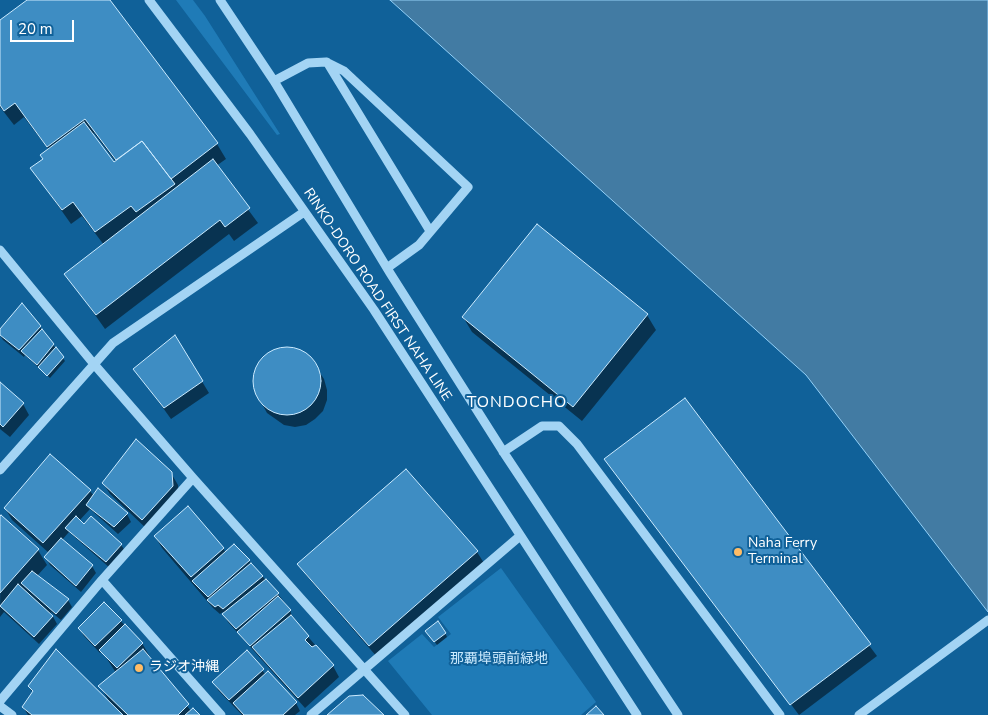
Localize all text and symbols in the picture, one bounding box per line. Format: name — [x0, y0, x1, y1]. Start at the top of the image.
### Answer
scale bar — [12, 10, 76, 42]
text: 20 m — [18, 19, 53, 39]
street label: RINKO-DORO ROAD FIRST NAHA LINE — [299, 185, 455, 405]
district label: TONDOCHO — [466, 393, 568, 413]
place label: Naha Ferry Terminal — [748, 536, 817, 568]
marker: Naha Ferry Terminal — [732, 546, 744, 558]
park label: 那覇埠頭前緑地 — [450, 652, 548, 668]
place label: ラジオ沖縄 — [149, 660, 219, 676]
marker: ラジオ沖縄 — [133, 662, 145, 674]

